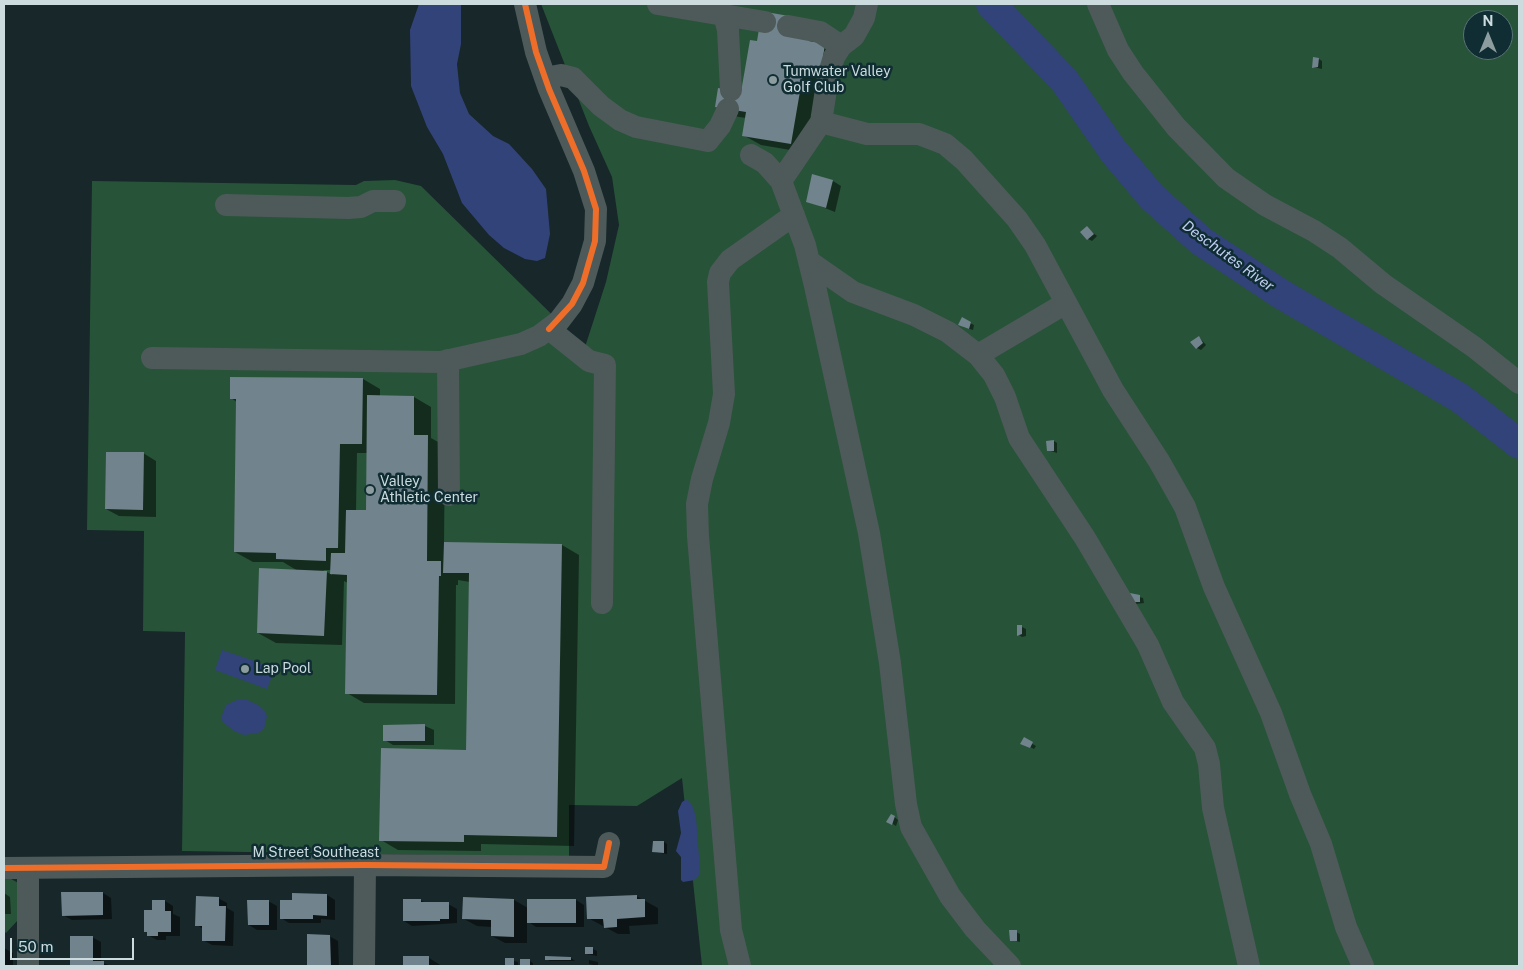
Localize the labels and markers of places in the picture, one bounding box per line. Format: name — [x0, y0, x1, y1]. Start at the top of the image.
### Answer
place label: Tumwater Valley Golf Club — [783, 64, 891, 96]
marker: Tumwater Valley Golf Club — [767, 74, 779, 86]
place label: Valley Athletic Center — [380, 474, 478, 507]
marker: Valley Athletic Center — [364, 484, 376, 496]
place label: Lap Pool — [255, 661, 311, 677]
marker: Lap Pool — [239, 663, 251, 675]

